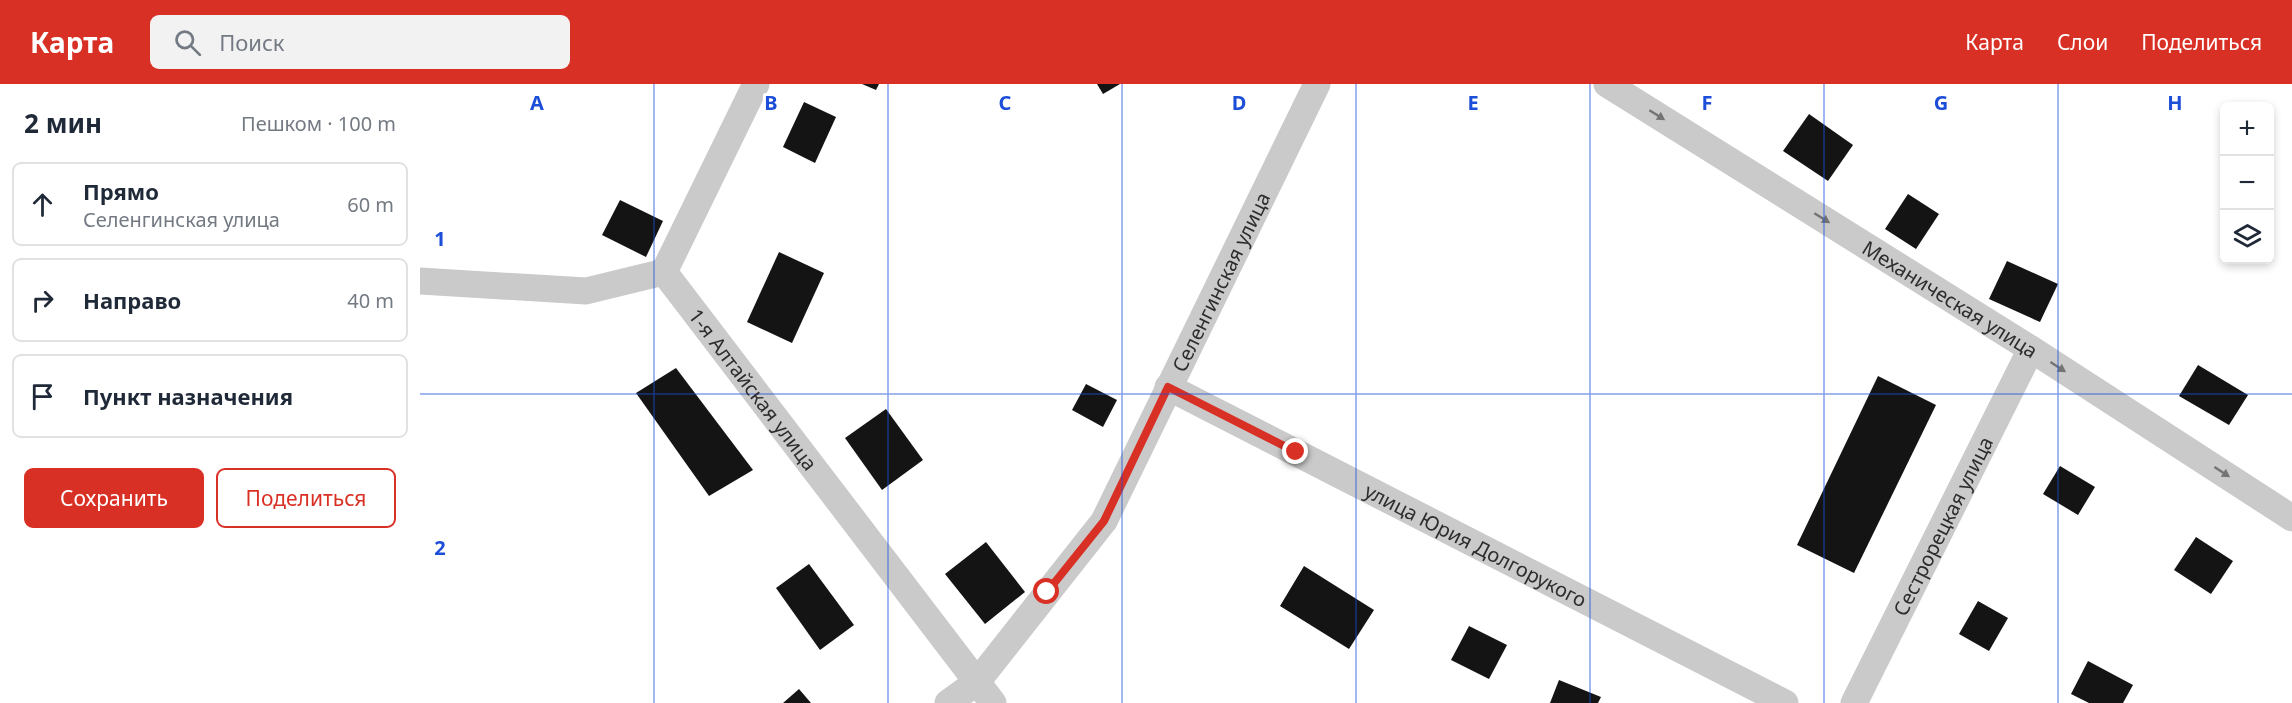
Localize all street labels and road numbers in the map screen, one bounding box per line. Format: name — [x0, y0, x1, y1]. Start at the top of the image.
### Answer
street label: Селенгинская улица — [1165, 187, 1276, 376]
street label: Механическая улица — [1858, 234, 2043, 364]
street label: 1-я Алтайская улица — [683, 303, 824, 476]
street label: Сестрорецкая улица — [1886, 432, 1999, 620]
street label: улица Юрия Долгорукого — [1360, 477, 1592, 613]

